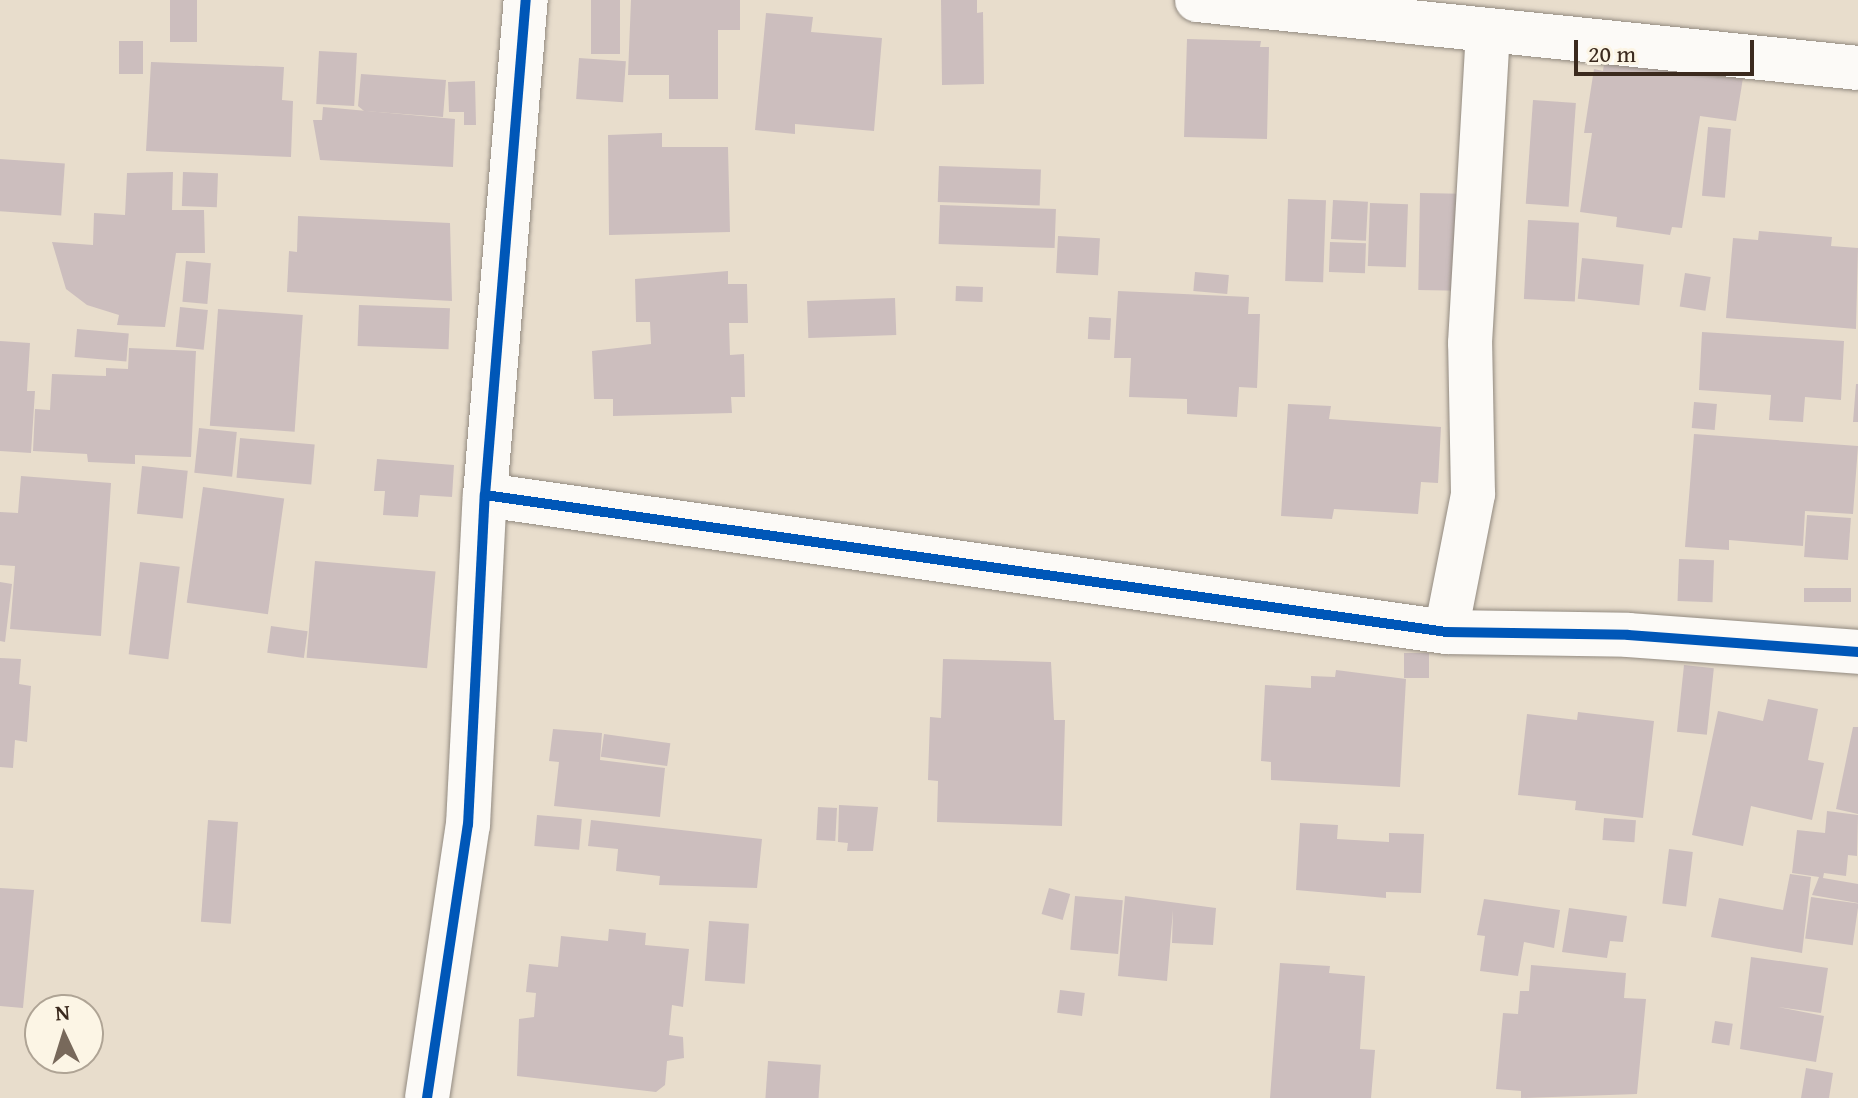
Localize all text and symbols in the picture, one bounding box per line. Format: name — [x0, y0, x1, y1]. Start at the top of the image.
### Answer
scale bar — [1578, 24, 1758, 74]
text: 20 m — [1588, 36, 1636, 71]
north arrow — [24, 994, 104, 1074]
text: N — [54, 996, 71, 1029]

